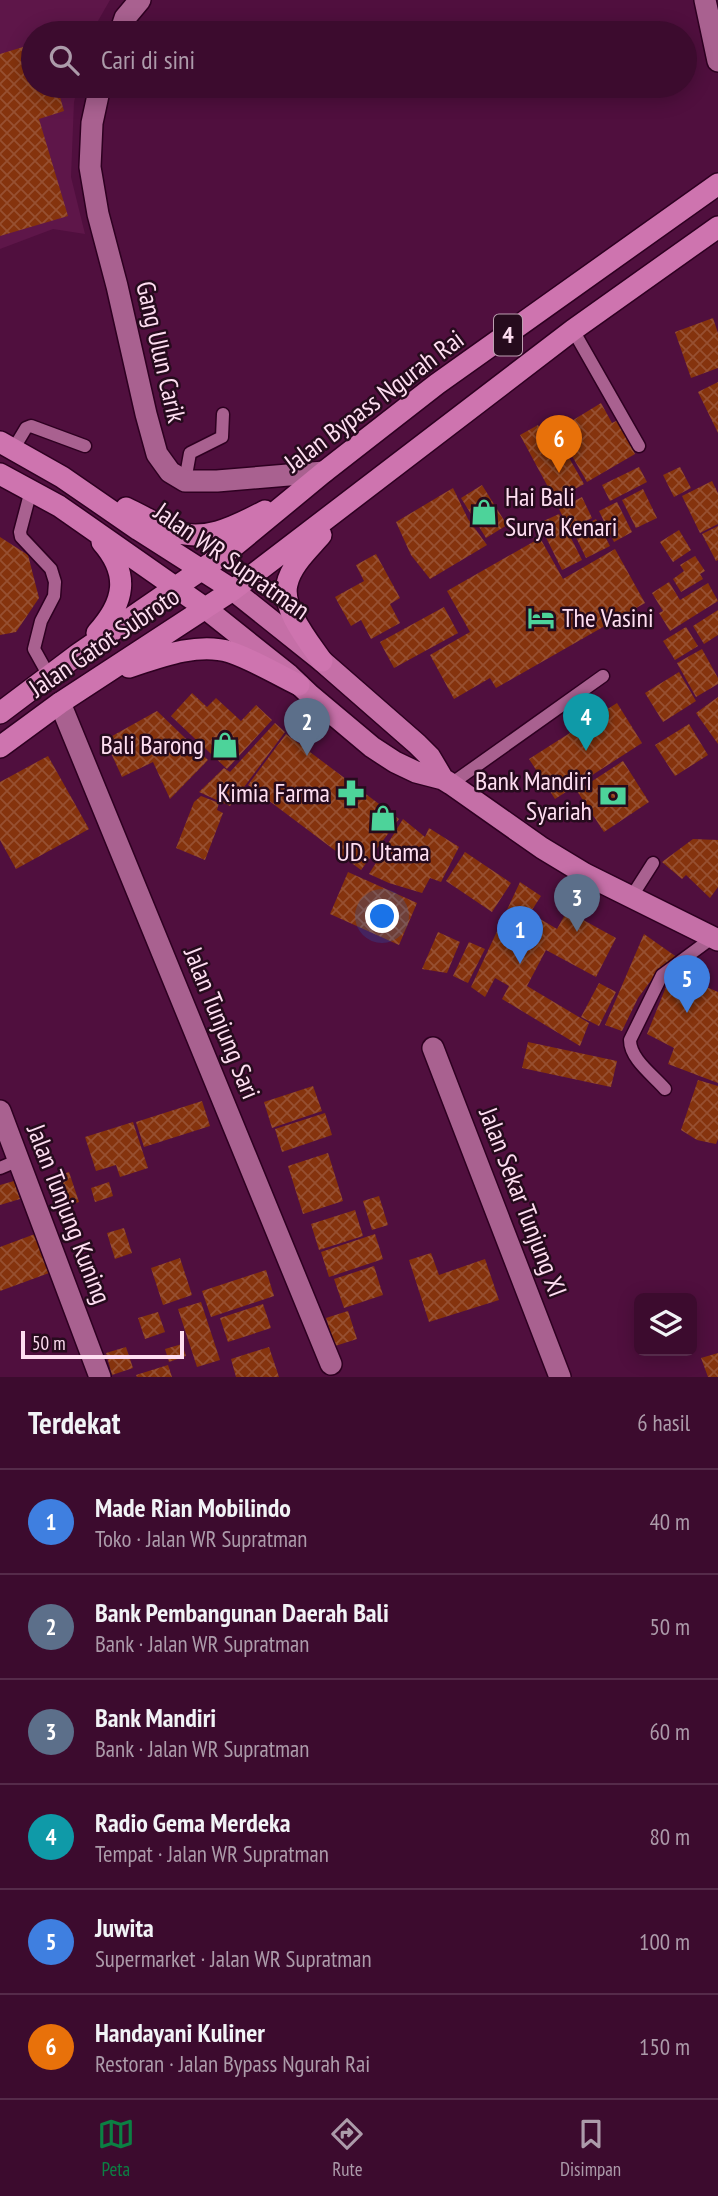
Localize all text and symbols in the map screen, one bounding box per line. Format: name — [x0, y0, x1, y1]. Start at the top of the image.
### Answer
search box — [21, 21, 697, 98]
icon: search — [45, 41, 83, 79]
text: Cari di sini — [101, 43, 195, 76]
street label: Gang Ulun Carik — [129, 278, 194, 426]
road number: 4 — [494, 314, 522, 356]
street label: Jalan Bypass Ngurah Rai — [277, 322, 470, 479]
pin: 6 — [536, 415, 582, 473]
place label: Hai Bali Surya Kenari — [505, 480, 617, 543]
street label: Jalan WR Supratman — [147, 494, 316, 626]
shop icon: Hai Bali Surya Kenari — [469, 497, 499, 527]
street label: Jalan Gatot Subroto — [21, 579, 185, 705]
place label: The Vasini — [562, 601, 654, 634]
hotel icon: The Vasini — [526, 603, 556, 633]
pin: 4 — [563, 693, 609, 751]
pin: 2 — [284, 698, 330, 756]
place label: Bali Barong — [100, 728, 204, 761]
shop icon: Bali Barong — [210, 730, 240, 760]
place label: Bank Mandiri Syariah — [475, 764, 592, 827]
place label: Kimia Farma — [217, 776, 330, 809]
pharmacy icon: Kimia Farma — [336, 778, 366, 808]
bank icon: Bank Mandiri Syariah — [598, 781, 628, 811]
shop icon: UD. Utama — [368, 803, 398, 833]
place label: UD. Utama — [336, 835, 430, 868]
pin: 3 — [554, 874, 600, 932]
your location — [365, 899, 399, 933]
pin: 1 — [497, 906, 543, 964]
street label: Jalan Tunjung Sari — [177, 941, 268, 1104]
pin: 5 — [664, 955, 710, 1013]
street label: Jalan Sekar Tunjung XI — [472, 1102, 575, 1301]
street label: Jalan Tunjung Kuning — [20, 1118, 119, 1308]
map controls — [634, 1293, 697, 1356]
button: layers — [634, 1293, 697, 1356]
scale bar — [21, 1328, 184, 1360]
text: 50 m — [32, 1331, 66, 1355]
text: Terdekat — [28, 1403, 120, 1442]
text: 6 hasil — [637, 1408, 690, 1437]
text: Made Rian Mobilindo — [95, 1491, 291, 1524]
text: 1 — [46, 1507, 57, 1536]
text: 40 m — [649, 1507, 690, 1536]
text: Toko · Jalan WR Supratman — [95, 1524, 307, 1553]
text: Bank Pembangunan Daerah Bali — [95, 1596, 389, 1629]
text: 2 — [46, 1612, 57, 1641]
text: 50 m — [649, 1612, 690, 1641]
text: Bank · Jalan WR Supratman — [95, 1629, 309, 1658]
text: Bank Mandiri — [95, 1701, 216, 1734]
text: 3 — [46, 1717, 57, 1746]
text: 60 m — [649, 1717, 690, 1746]
text: Bank · Jalan WR Supratman — [95, 1734, 309, 1763]
text: Radio Gema Merdeka — [95, 1806, 290, 1839]
text: 4 — [46, 1822, 57, 1851]
text: 80 m — [649, 1822, 690, 1851]
text: Tempat · Jalan WR Supratman — [95, 1839, 329, 1868]
text: Juwita — [95, 1911, 154, 1944]
text: 5 — [46, 1927, 57, 1956]
text: 100 m — [639, 1927, 690, 1956]
text: Supermarket · Jalan WR Supratman — [95, 1944, 371, 1973]
text: Handayani Kuliner — [95, 2016, 265, 2049]
text: 6 — [46, 2032, 57, 2061]
text: 150 m — [639, 2032, 690, 2061]
text: Restoran · Jalan Bypass Ngurah Rai — [95, 2049, 370, 2078]
tab: Peta — [97, 2115, 135, 2181]
tab: Rute — [328, 2115, 366, 2181]
tab: Disimpan — [560, 2115, 621, 2181]

